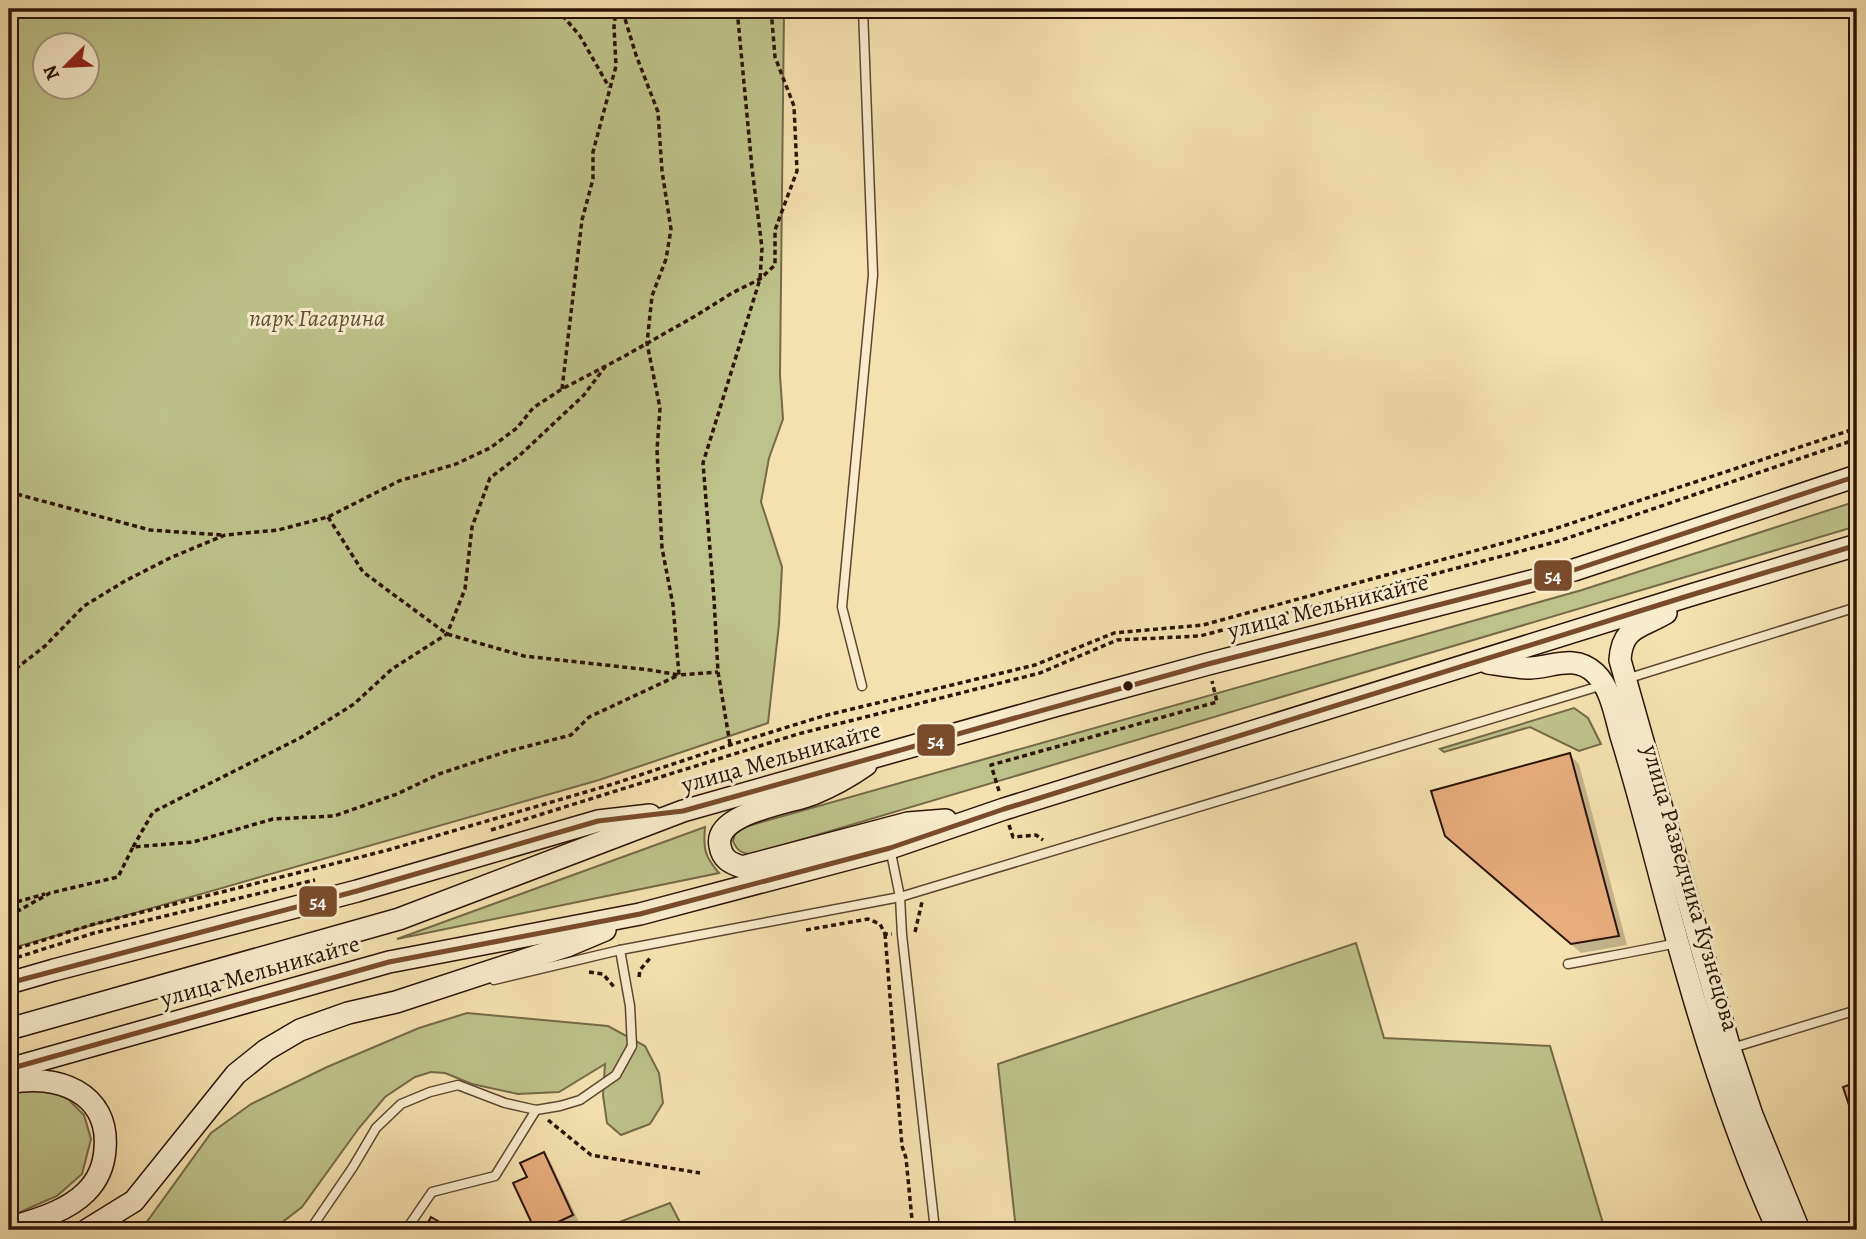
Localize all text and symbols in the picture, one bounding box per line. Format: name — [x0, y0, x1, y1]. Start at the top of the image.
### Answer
north arrow — [32, 32, 102, 102]
text: N — [37, 61, 66, 84]
park label: парк Гагарина — [249, 302, 385, 334]
line badge: 54 — [1533, 559, 1573, 592]
text: 54 — [1544, 563, 1562, 589]
street label: улица Мельникайте — [1223, 566, 1432, 647]
unlabelled marker — [1121, 679, 1135, 693]
street label: улица Мельникайте — [677, 713, 884, 801]
line badge: 54 — [916, 723, 956, 757]
text: 54 — [927, 728, 945, 754]
street label: улица Разведчика Кузнецова — [1635, 740, 1747, 1035]
line badge: 54 — [298, 885, 338, 918]
text: 54 — [309, 889, 327, 915]
street label: улица Мельникайте — [156, 927, 363, 1015]

